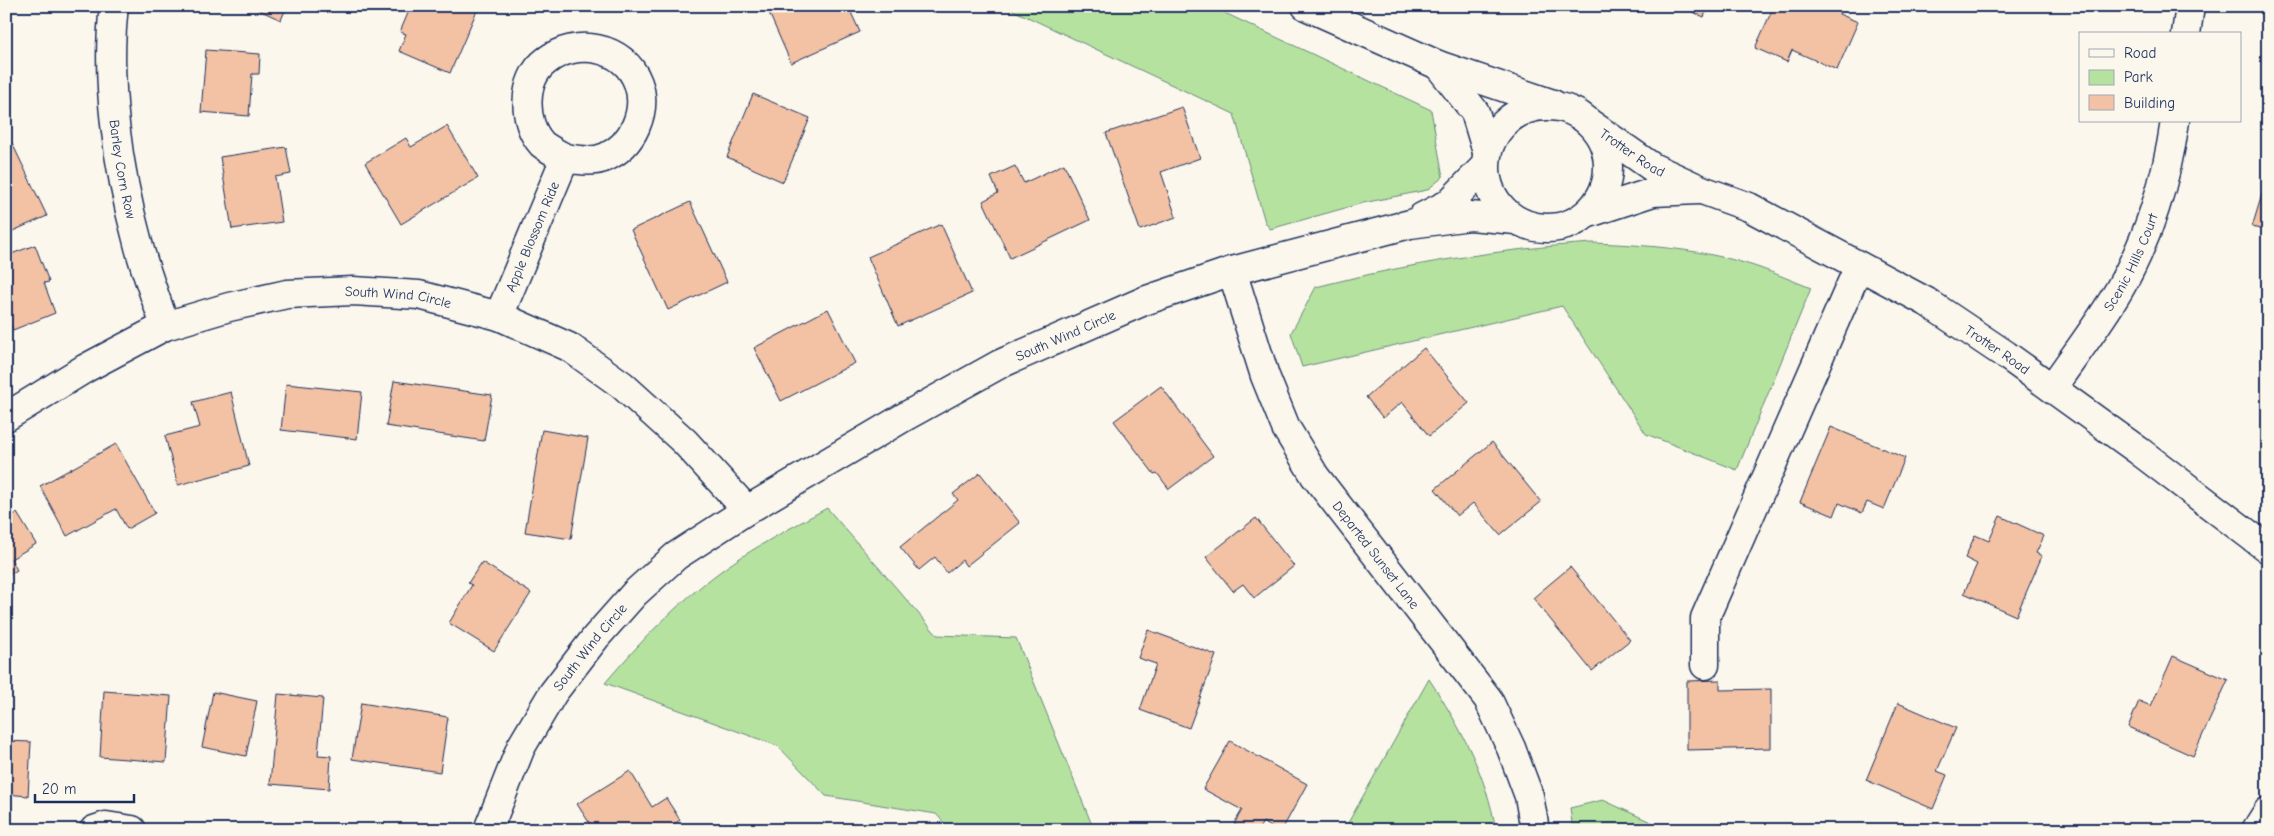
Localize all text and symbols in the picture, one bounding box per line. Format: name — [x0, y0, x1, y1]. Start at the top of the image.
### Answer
legend — [2079, 32, 2242, 122]
text: Road — [2124, 44, 2156, 62]
text: Park — [2124, 68, 2153, 86]
text: Building — [2124, 94, 2175, 112]
street label: Barley Corn Row — [106, 119, 140, 221]
street label: Trotter Road — [1597, 125, 1668, 180]
street label: Apple Blossom Ride — [502, 179, 563, 294]
street label: Scenic Hills Court — [2100, 210, 2161, 314]
street label: South Wind Circle — [344, 282, 453, 312]
street label: South Wind Circle — [1013, 306, 1118, 365]
street label: Trotter Road — [1962, 321, 2033, 378]
street label: Departed Sunset Lane — [1329, 498, 1423, 612]
street label: South Wind Circle — [549, 600, 630, 694]
scale bar — [35, 771, 134, 803]
text: 20 m — [42, 780, 76, 798]

